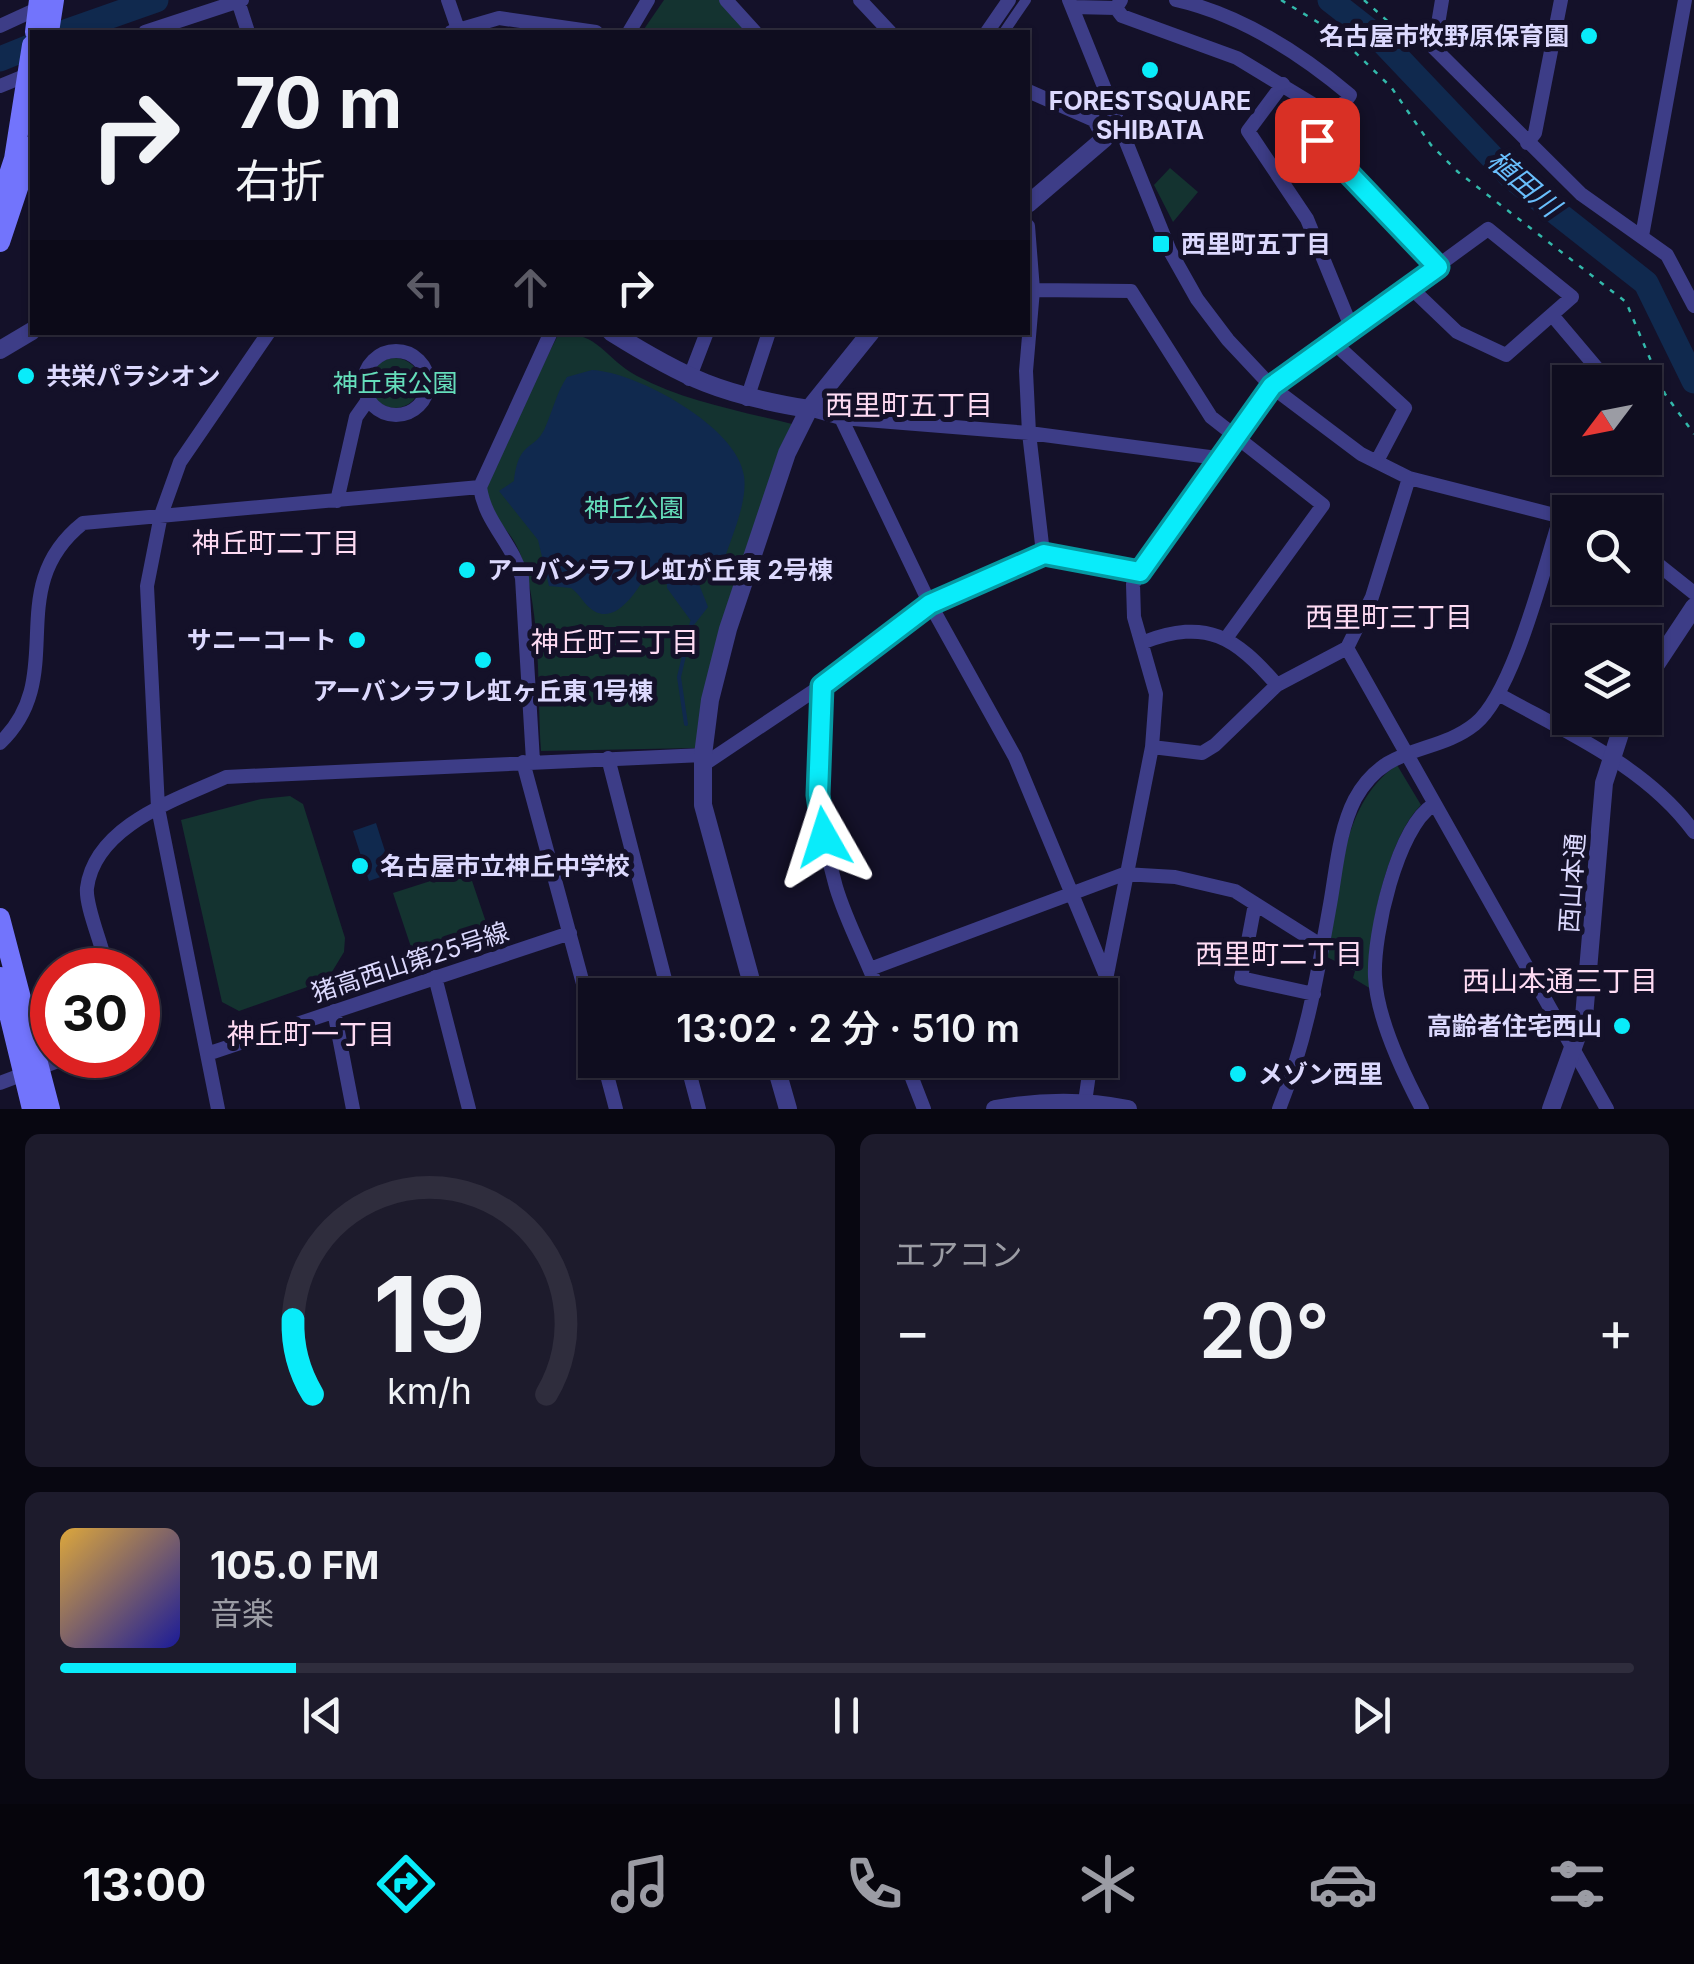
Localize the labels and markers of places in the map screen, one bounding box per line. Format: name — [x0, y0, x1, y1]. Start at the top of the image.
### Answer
place label: 名古屋市牧野原保育園 — [1319, 21, 1569, 51]
marker: 名古屋市牧野原保育園 — [1578, 25, 1600, 47]
marker: FORESTSQUARE SHIBATA — [1139, 59, 1161, 81]
place label: FORESTSQUARE SHIBATA — [1049, 86, 1251, 145]
pin — [1275, 98, 1360, 183]
place label: 西里町五丁目 — [1181, 229, 1331, 259]
marker: 西里町五丁目 — [1150, 233, 1172, 255]
place label: 共栄パラシオン — [46, 361, 221, 391]
marker: 共栄パラシオン — [15, 365, 37, 387]
place label: アーバンラフレ虹が丘東 2号棟 — [487, 555, 833, 585]
marker: アーバンラフレ虹が丘東 2号棟 — [456, 559, 478, 581]
place label: サニーコート — [187, 625, 337, 655]
marker: サニーコート — [346, 629, 368, 651]
marker: アーバンラフレ虹ヶ丘東 1号棟 — [472, 649, 494, 671]
place label: アーバンラフレ虹ヶ丘東 1号棟 — [312, 676, 654, 706]
place label: 名古屋市立神丘中学校 — [380, 851, 630, 881]
marker: 名古屋市立神丘中学校 — [349, 855, 371, 877]
place label: 高齢者住宅西山 — [1427, 1011, 1602, 1041]
marker: 高齢者住宅西山 — [1611, 1015, 1633, 1037]
place label: メゾン西里 — [1258, 1059, 1383, 1089]
marker: メゾン西里 — [1227, 1063, 1249, 1085]

